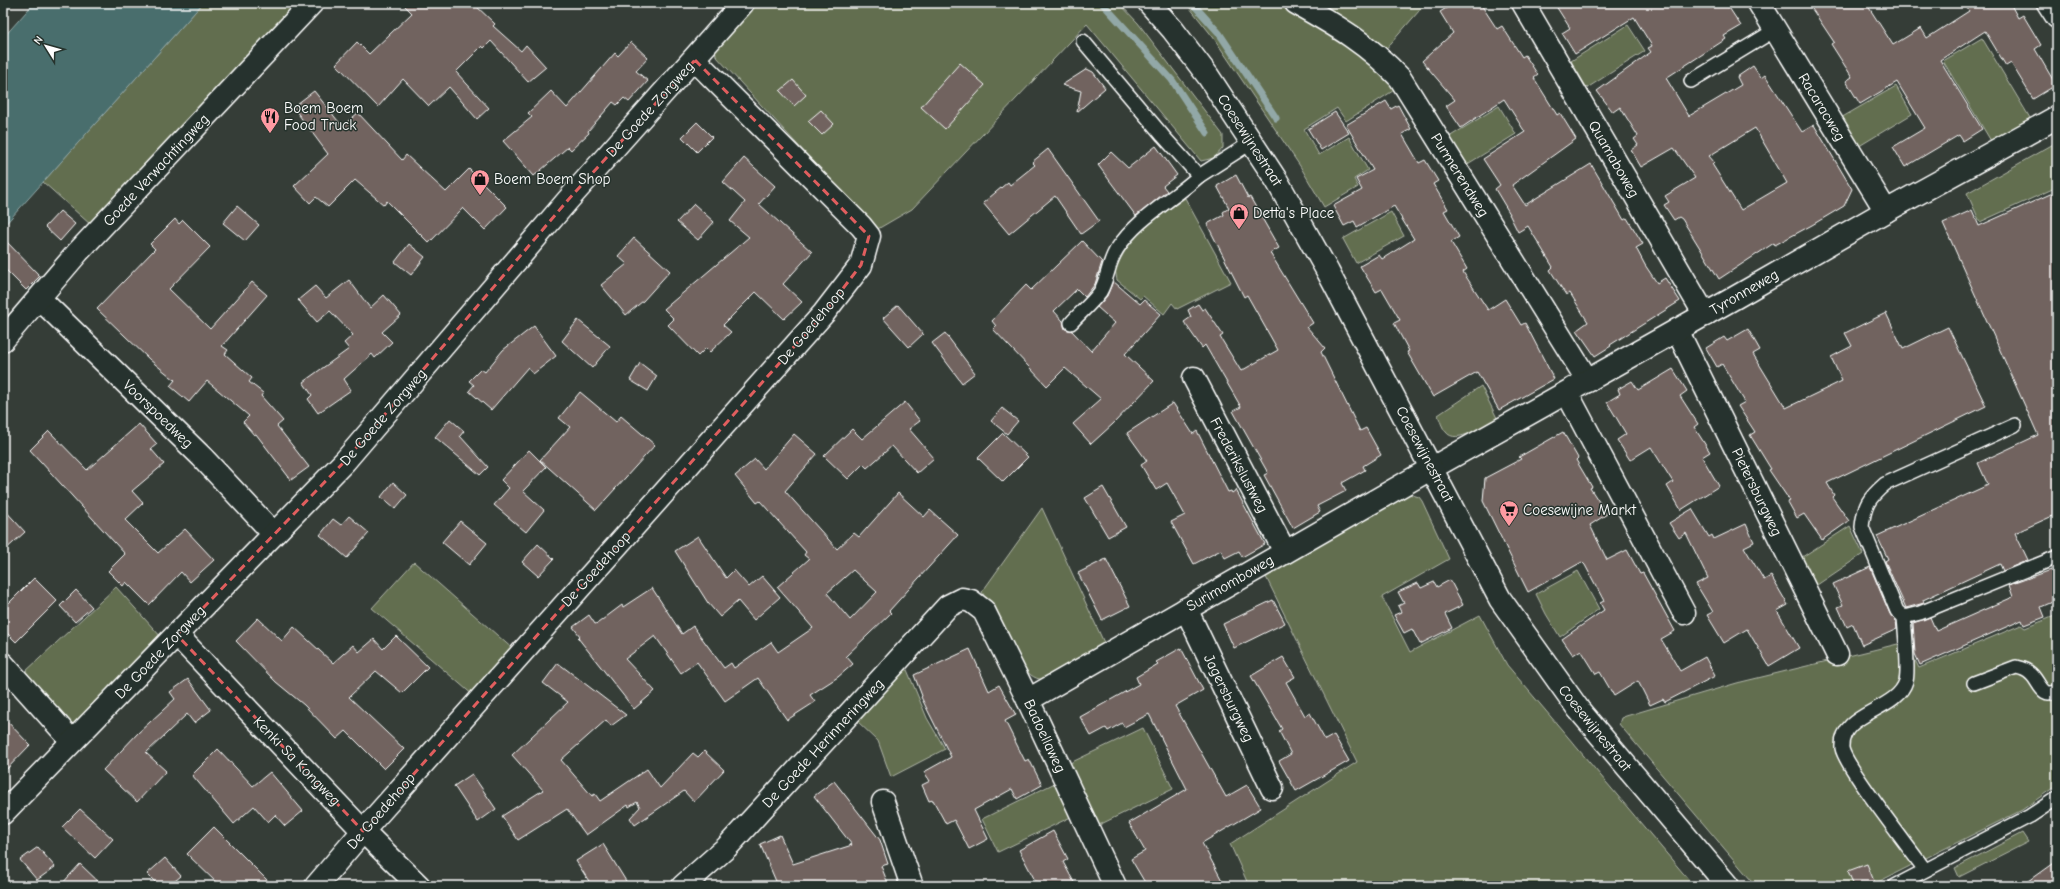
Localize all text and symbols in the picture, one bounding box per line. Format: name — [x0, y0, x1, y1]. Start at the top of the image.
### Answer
north arrow — [26, 26, 66, 66]
text: N — [31, 34, 46, 47]
street label: De Goede Zorgweg — [602, 57, 698, 161]
street label: Racaracweg — [1795, 70, 1849, 144]
street label: Coesewijnestraat — [1214, 91, 1287, 190]
place label: Boem Boem Food Truck — [284, 99, 363, 134]
restaurant icon: Boem Boem Food Truck — [259, 106, 281, 134]
street label: Goede Verwachtingweg — [99, 110, 213, 230]
street label: Quamaboweg — [1585, 117, 1643, 201]
street label: Purmerendweg — [1427, 130, 1493, 220]
shop icon: Boem Boem Shop — [469, 168, 491, 196]
place label: Boem Boem Shop — [494, 170, 611, 188]
shop icon: Detta's Place — [1228, 202, 1250, 230]
place label: Detta's Place — [1253, 204, 1335, 222]
street label: Tyronneweg — [1706, 265, 1782, 319]
street label: De Goedehoop — [773, 284, 849, 368]
street label: De Goede Zorgweg — [336, 365, 430, 469]
street label: Voorspoedweg — [119, 376, 197, 452]
street label: Coesewijnestraat — [1392, 403, 1458, 506]
street label: Frederikslustweg — [1206, 414, 1272, 516]
street label: Pietersburgweg — [1728, 445, 1786, 539]
supermarket icon: Coesewijne Markt — [1498, 499, 1520, 527]
place label: Coesewijne Markt — [1523, 501, 1637, 519]
street label: De Goedehoop — [557, 527, 635, 611]
street label: Surimomboweg — [1183, 551, 1277, 615]
street label: De Goede Zorgweg — [111, 602, 209, 702]
street label: Jagersburgweg — [1200, 651, 1258, 745]
street label: De Goede Herinneringweg — [758, 675, 888, 811]
street label: Coesewijnestraat — [1555, 681, 1636, 775]
street label: Badoellaweg — [1020, 696, 1070, 776]
street label: Kenki Sa Kongweg — [250, 712, 344, 810]
street label: De Goedehoop — [343, 769, 419, 853]

